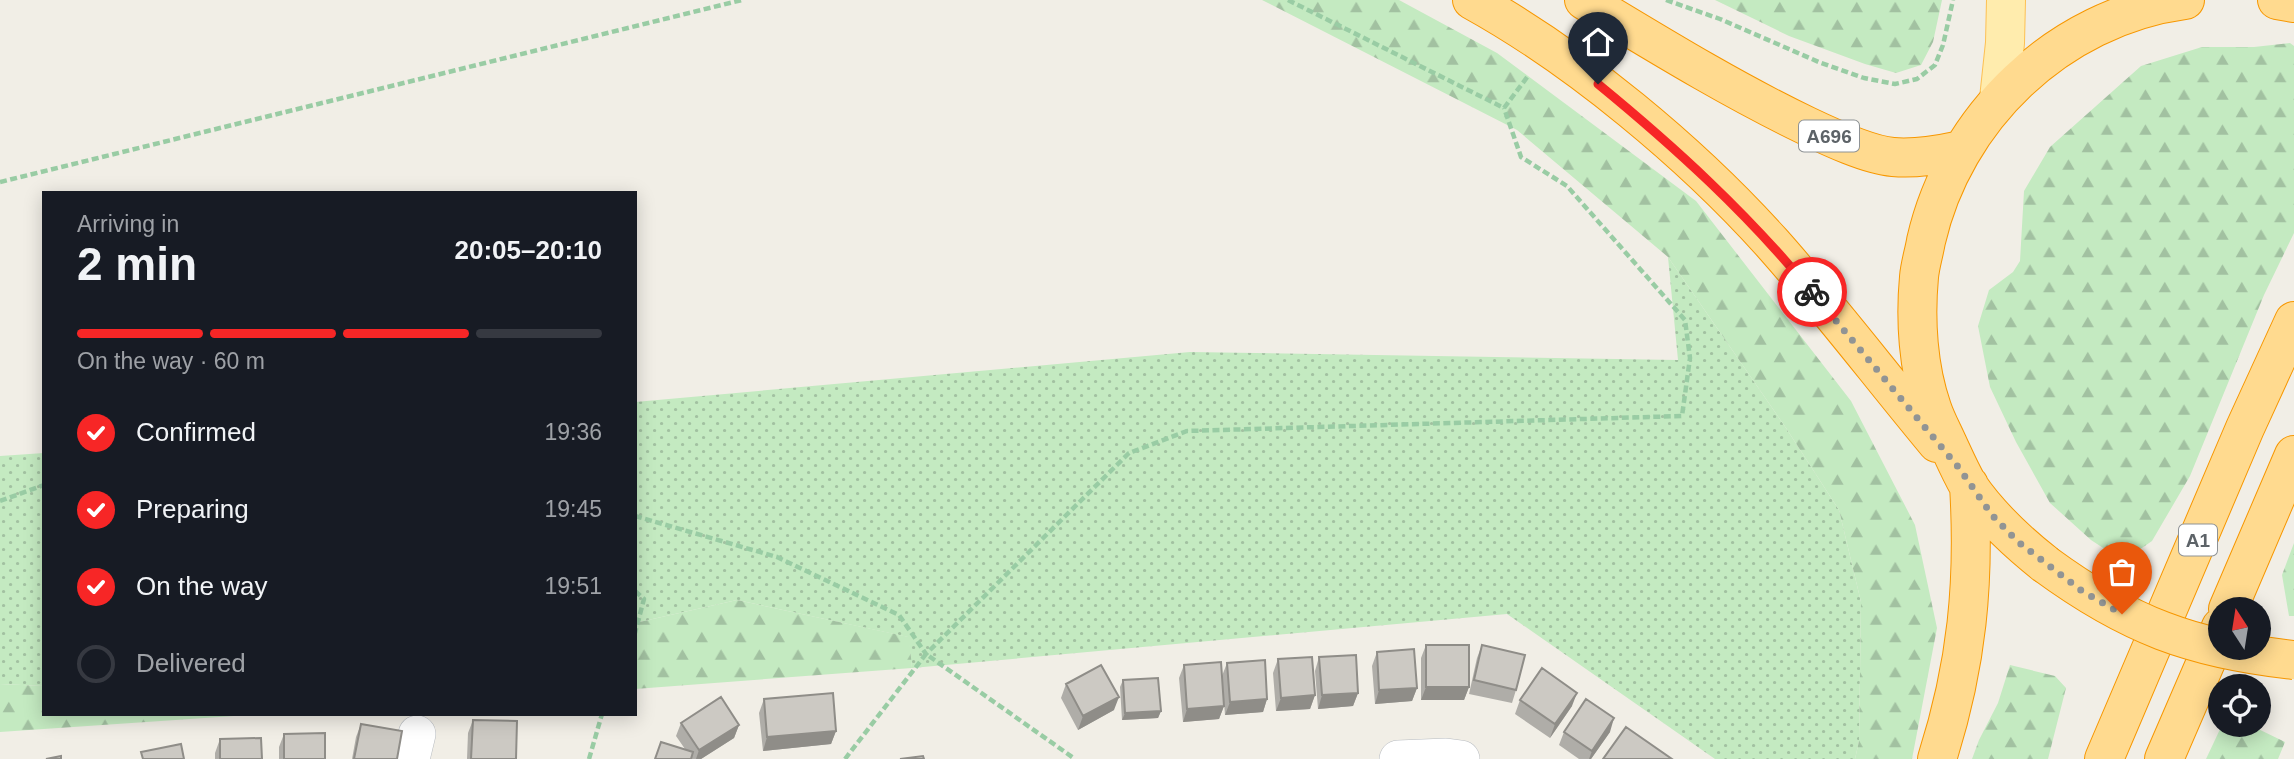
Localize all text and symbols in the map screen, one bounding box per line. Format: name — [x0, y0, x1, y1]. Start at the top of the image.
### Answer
pin — [1568, 12.0, 1628, 84]
icon: home — [1579, 23, 1617, 61]
road number: A696 — [1799, 120, 1859, 152]
text: Arriving in — [77, 211, 179, 237]
text: 20:05–20:10 — [455, 235, 602, 265]
text: 2 min — [77, 238, 197, 290]
courier — [1777, 257, 1847, 327]
icon: bike — [1793, 273, 1831, 311]
text: On the way · 60 m — [77, 348, 265, 374]
icon: check — [77, 414, 115, 452]
text: Confirmed — [136, 417, 256, 447]
text: 19:36 — [544, 419, 602, 445]
icon: check — [77, 491, 115, 529]
text: Preparing — [136, 494, 249, 524]
text: 19:45 — [544, 496, 602, 522]
road number: A1 — [2179, 524, 2217, 555]
pin — [2092, 542, 2152, 614]
icon: bag — [2103, 553, 2141, 591]
icon: check — [77, 568, 115, 606]
text: On the way — [136, 571, 268, 601]
text: 19:51 — [544, 573, 602, 599]
north arrow — [2208, 597, 2272, 660]
map controls — [2208, 597, 2271, 737]
text: Delivered — [136, 648, 246, 678]
button: locate — [2208, 674, 2271, 737]

